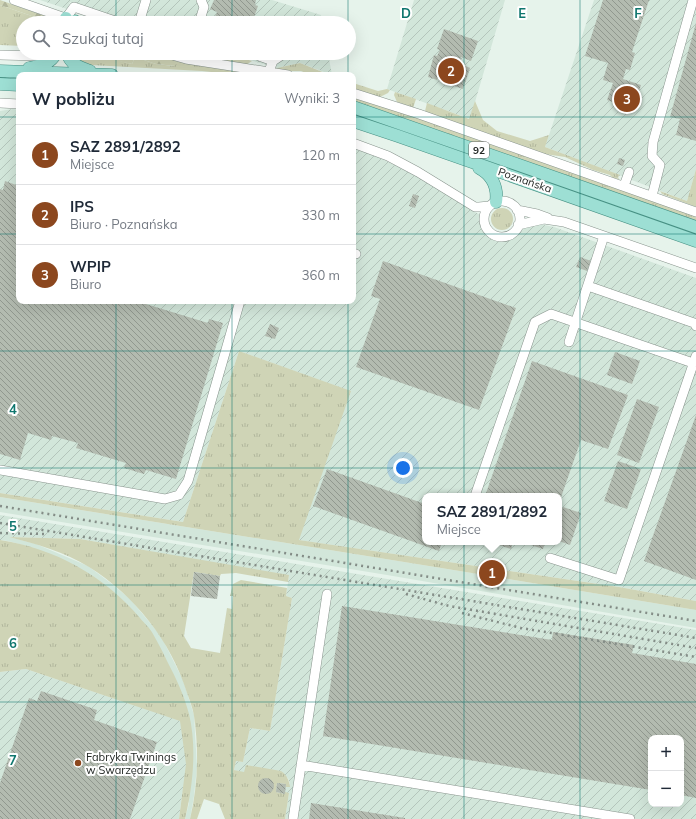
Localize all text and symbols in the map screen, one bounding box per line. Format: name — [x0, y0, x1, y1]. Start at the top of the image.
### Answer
text: D — [401, 5, 411, 21]
text: E — [518, 5, 526, 21]
text: F — [634, 5, 642, 21]
search box — [16, 16, 356, 60]
icon: search — [30, 27, 52, 49]
text: Szukaj tutaj — [62, 29, 144, 48]
pin: 2 — [438, 56, 464, 86]
pin: 3 — [614, 84, 640, 114]
text: W pobliżu — [32, 88, 115, 109]
text: Wyniki: 3 — [284, 90, 340, 106]
text: SAZ 2891/2892 — [70, 137, 181, 156]
road number: 92 — [469, 142, 489, 158]
text: 1 — [41, 147, 49, 163]
text: 120 m — [302, 147, 340, 163]
text: Miejsce — [70, 156, 114, 172]
street label: Poznańska — [496, 164, 554, 196]
text: IPS — [70, 197, 94, 216]
text: 2 — [41, 207, 49, 223]
text: 330 m — [302, 207, 340, 223]
text: Biuro · Poznańska — [70, 216, 177, 232]
text: WPIP — [70, 257, 111, 276]
text: 3 — [41, 267, 49, 283]
text: 360 m — [302, 267, 340, 283]
text: Biuro — [70, 276, 102, 292]
text: 4 — [9, 401, 17, 417]
your location — [393, 458, 413, 478]
popup — [422, 493, 562, 545]
text: SAZ 2891/2892 — [437, 502, 547, 521]
text: 5 — [9, 518, 17, 534]
text: Miejsce — [437, 521, 481, 537]
pin: 1 — [479, 558, 505, 588]
text: 6 — [9, 635, 17, 651]
map controls — [648, 735, 684, 807]
button: + — [648, 735, 684, 771]
place label: Fabryka Twinings w Swarzędzu — [86, 750, 176, 777]
text: 7 — [9, 752, 17, 768]
marker: Fabryka Twinings w Swarzędzu — [73, 758, 83, 768]
button: − — [648, 771, 684, 807]

